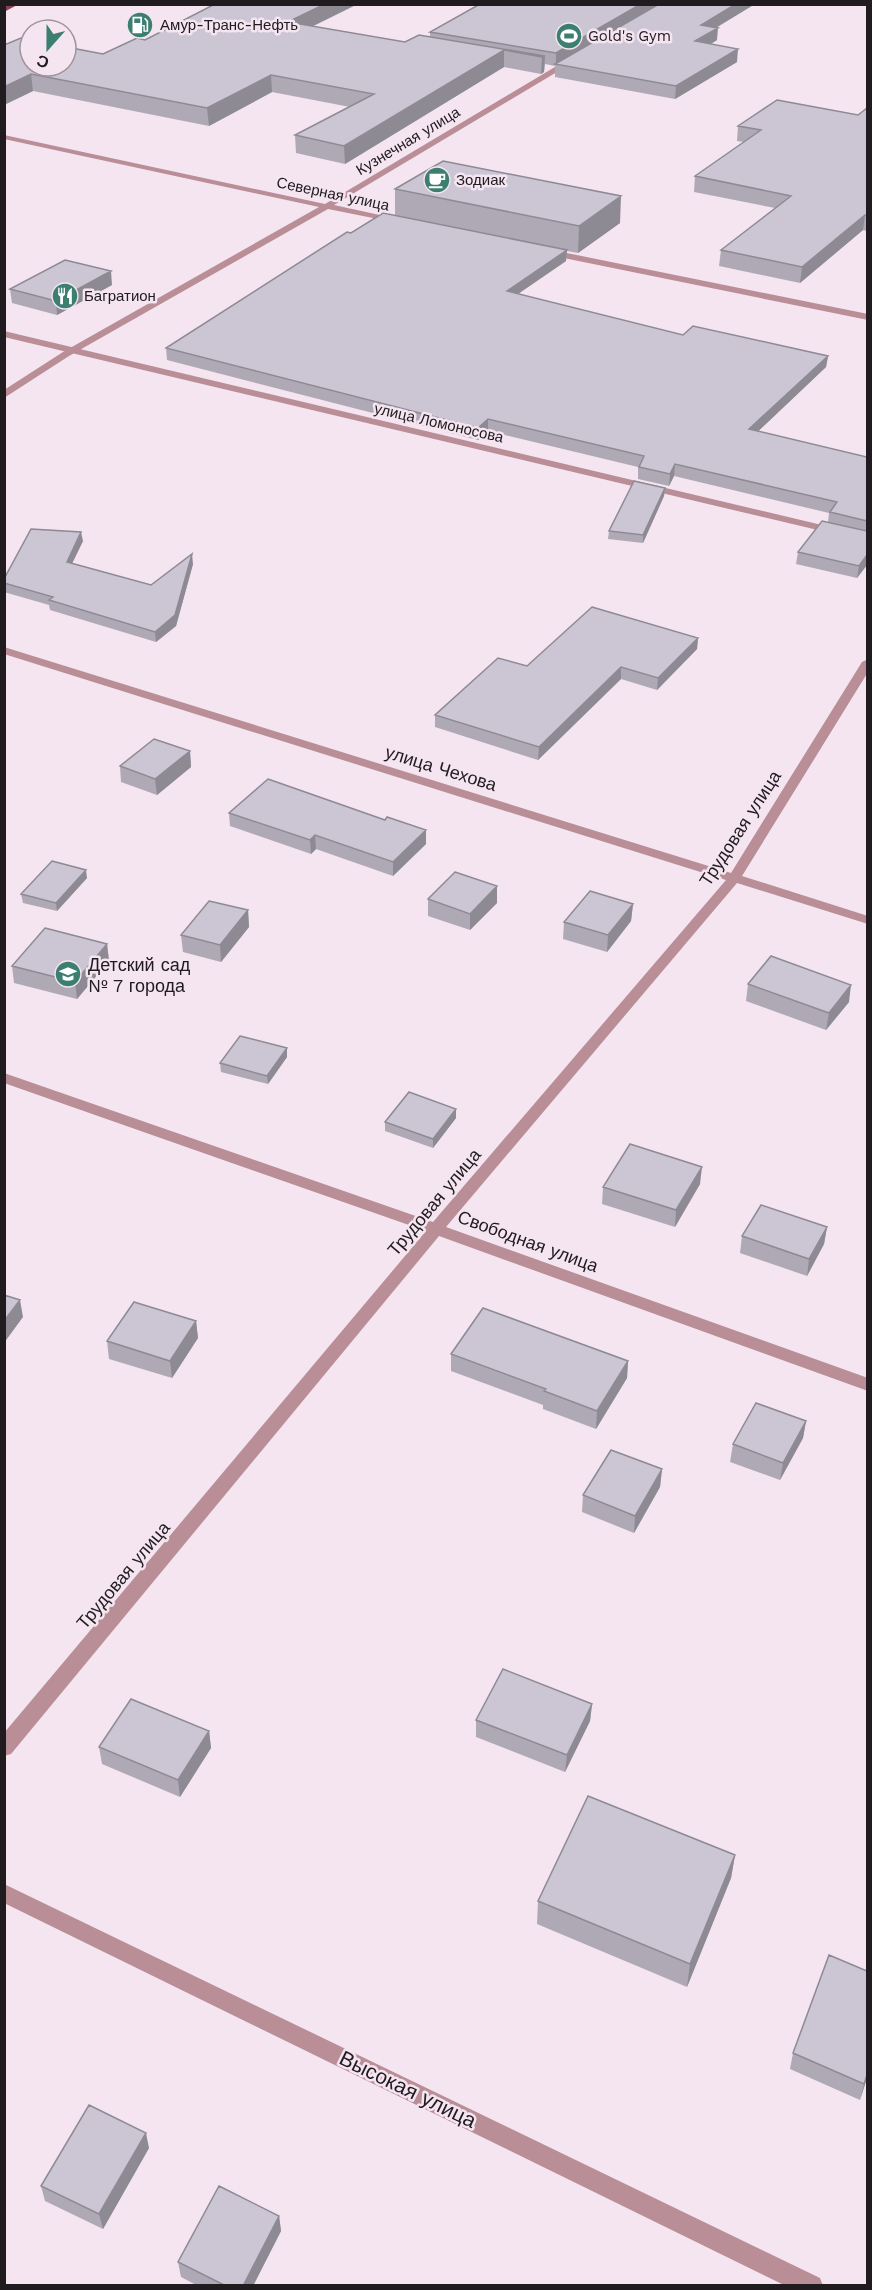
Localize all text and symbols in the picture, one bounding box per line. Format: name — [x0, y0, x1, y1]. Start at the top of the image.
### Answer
fuel station icon: Амур-Транс-Нефть — [125, 10, 155, 40]
place label: Амур-Транс-Нефть — [160, 16, 298, 34]
north arrow — [18, 18, 78, 78]
sports icon: Gold's Gym — [554, 21, 584, 51]
place label: Gold's Gym — [588, 27, 671, 45]
text: С — [34, 50, 52, 72]
street label: Кузнечная улица — [353, 103, 464, 179]
cafe icon: Зодиак — [422, 165, 452, 195]
place label: Зодиак — [456, 171, 506, 189]
street label: Северная улица — [275, 173, 392, 215]
restaurant icon: Багратион — [50, 281, 80, 311]
place label: Багратион — [84, 287, 156, 305]
street label: улица Ломоносова — [373, 399, 506, 447]
street label: улица Чехова — [383, 741, 500, 795]
street label: Трудовая улица — [695, 765, 786, 890]
place label: Детский сад № 7 города — [88, 954, 191, 996]
school or university icon: Детский сад № 7 города — [53, 959, 83, 989]
street label: Трудовая улица — [383, 1143, 486, 1260]
street label: Свободная улица — [455, 1206, 602, 1277]
street label: Трудовая улица — [72, 1516, 175, 1633]
street label: Высокая улица — [336, 2045, 481, 2133]

